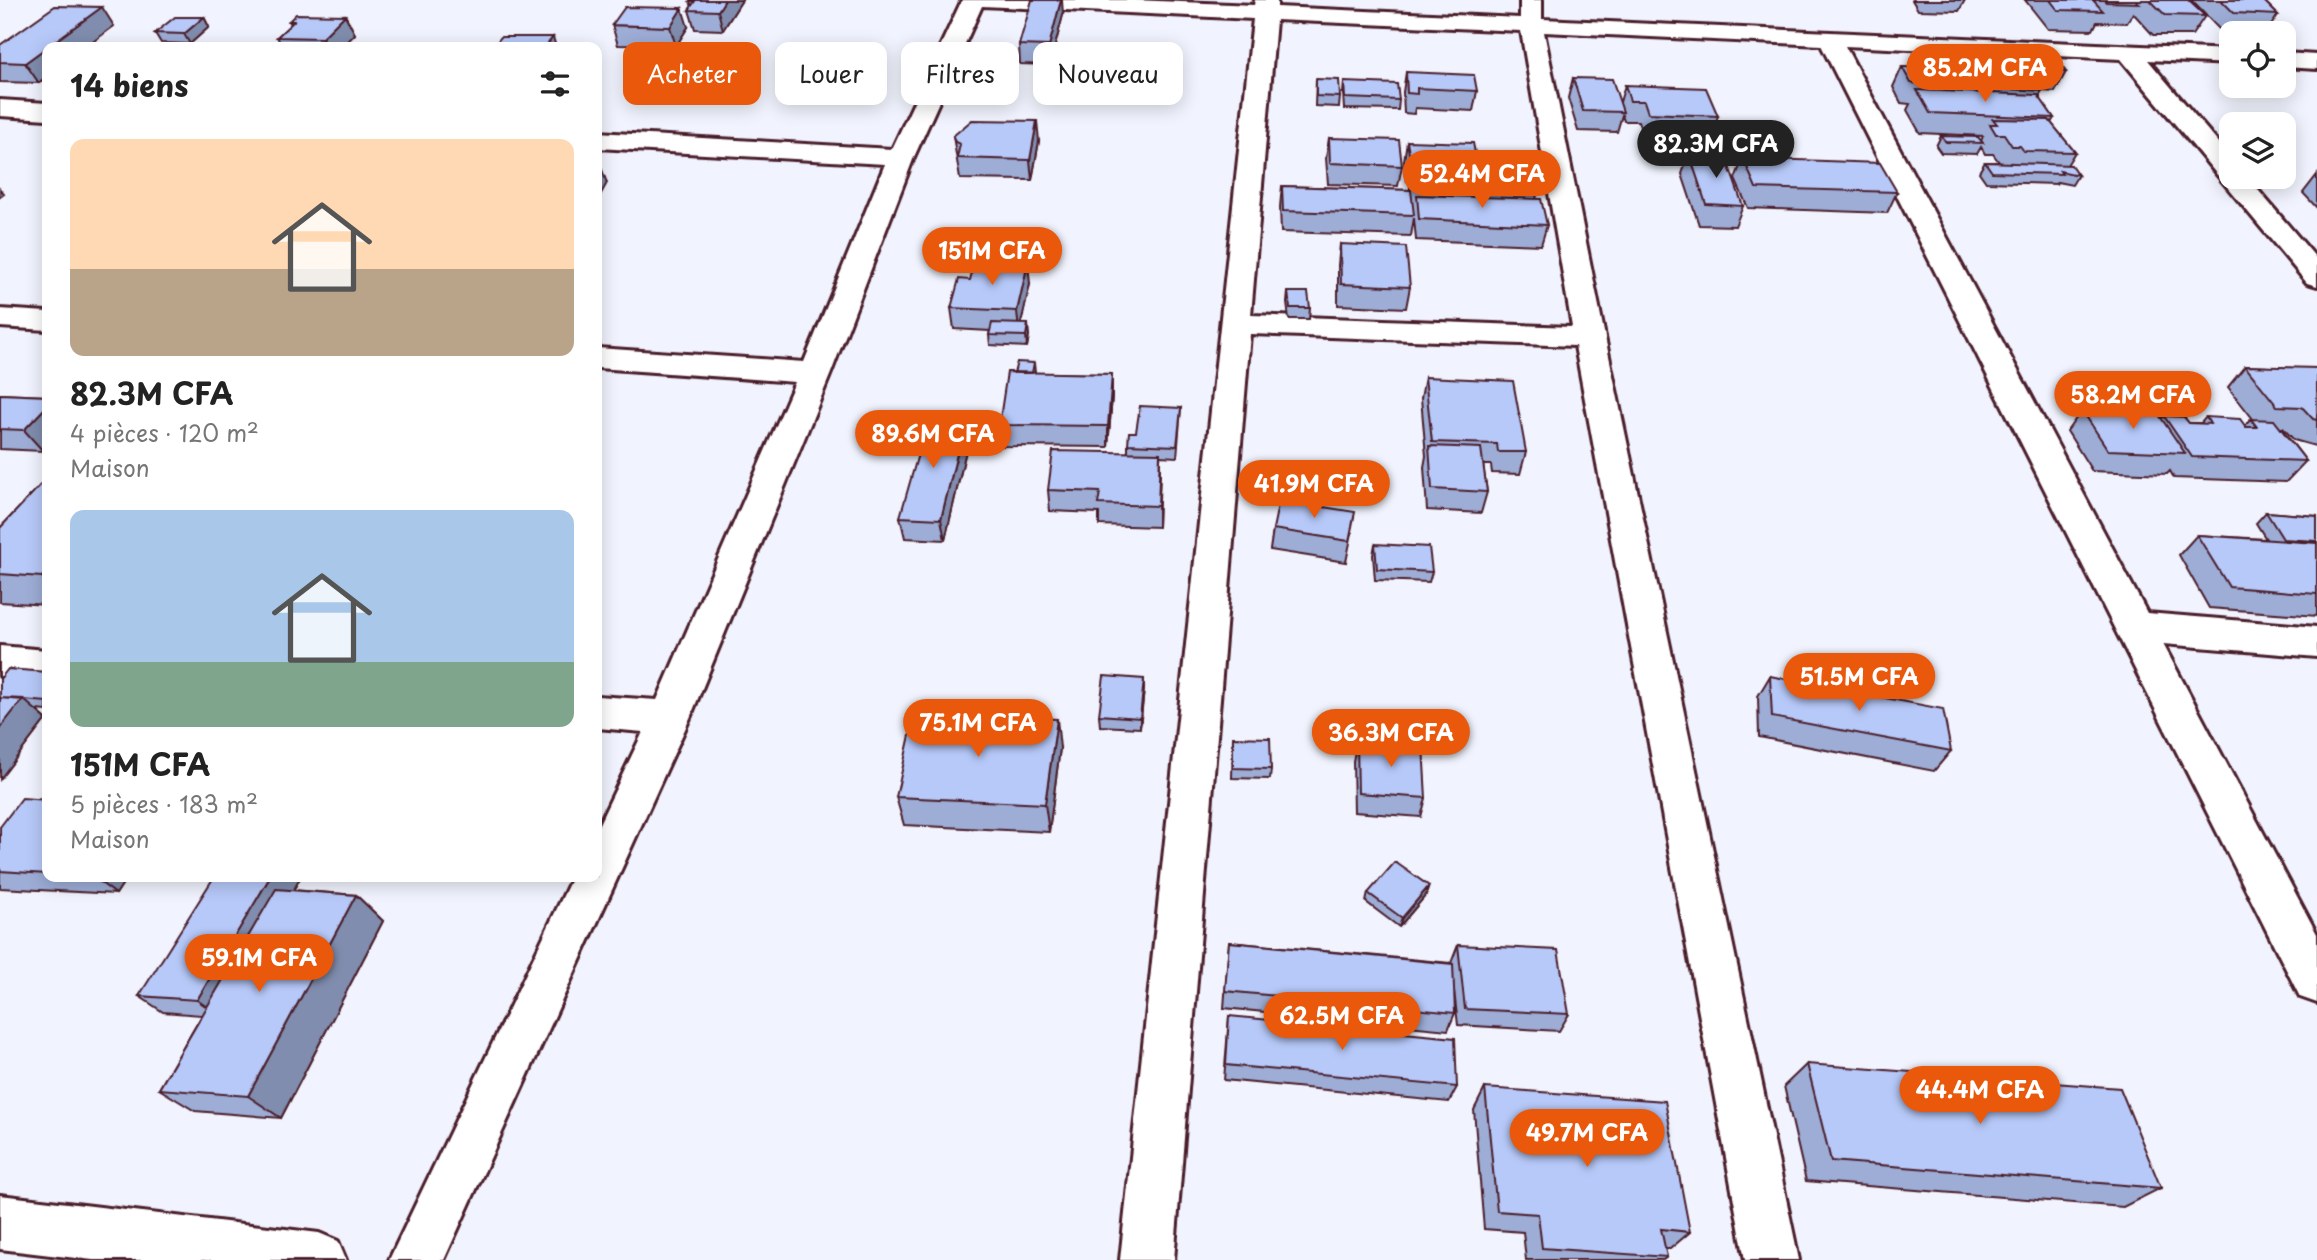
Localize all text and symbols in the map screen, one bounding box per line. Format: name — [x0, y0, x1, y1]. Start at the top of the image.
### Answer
map controls — [2219, 21, 2296, 189]
button: locate — [2219, 21, 2296, 98]
chip: Acheter — [623, 42, 761, 105]
chip: Louer — [775, 42, 887, 105]
chip: Filtres — [901, 42, 1019, 105]
chip: Nouveau — [1033, 42, 1183, 105]
pin: 85.2M CFA — [1905, 44, 2065, 104]
text: 85.2M CFA — [1923, 49, 2047, 84]
text: 14 biens — [70, 62, 189, 107]
icon: filters — [536, 65, 574, 103]
button: layers — [2219, 112, 2296, 189]
pin: 82.3M CFA — [1636, 120, 1796, 180]
text: 82.3M CFA — [1653, 125, 1779, 160]
pin: 52.4M CFA — [1402, 150, 1562, 210]
text: 52.4M CFA — [1419, 155, 1545, 190]
icon: home — [259, 184, 385, 310]
pin: 151M CFA — [920, 228, 1064, 287]
text: 151M CFA — [938, 232, 1046, 267]
text: 82.3M CFA — [70, 370, 234, 415]
pin: 58.2M CFA — [2053, 372, 2213, 431]
text: 58.2M CFA — [2070, 376, 2196, 411]
pin: 89.6M CFA — [853, 410, 1013, 470]
text: 4 pièces · 120 m² — [70, 415, 259, 450]
text: 89.6M CFA — [871, 415, 995, 450]
text: Maison — [70, 450, 150, 485]
pin: 41.9M CFA — [1234, 461, 1394, 520]
text: 41.9M CFA — [1254, 465, 1374, 500]
icon: home — [259, 555, 385, 681]
pin: 51.5M CFA — [1779, 654, 1939, 713]
text: 51.5M CFA — [1799, 658, 1919, 693]
pin: 75.1M CFA — [898, 700, 1058, 759]
text: 75.1M CFA — [919, 704, 1037, 739]
pin: 36.3M CFA — [1311, 710, 1471, 769]
text: 36.3M CFA — [1328, 714, 1454, 749]
text: 151M CFA — [70, 741, 210, 786]
text: 5 pièces · 183 m² — [70, 786, 258, 821]
text: Maison — [70, 821, 150, 856]
pin: 59.1M CFA — [179, 934, 339, 994]
text: 59.1M CFA — [201, 939, 317, 974]
pin: 62.5M CFA — [1262, 992, 1422, 1052]
text: 62.5M CFA — [1280, 997, 1404, 1032]
pin: 44.4M CFA — [1900, 1066, 2060, 1126]
text: 44.4M CFA — [1915, 1071, 2045, 1106]
pin: 49.7M CFA — [1507, 1110, 1667, 1169]
text: 49.7M CFA — [1526, 1114, 1648, 1149]

